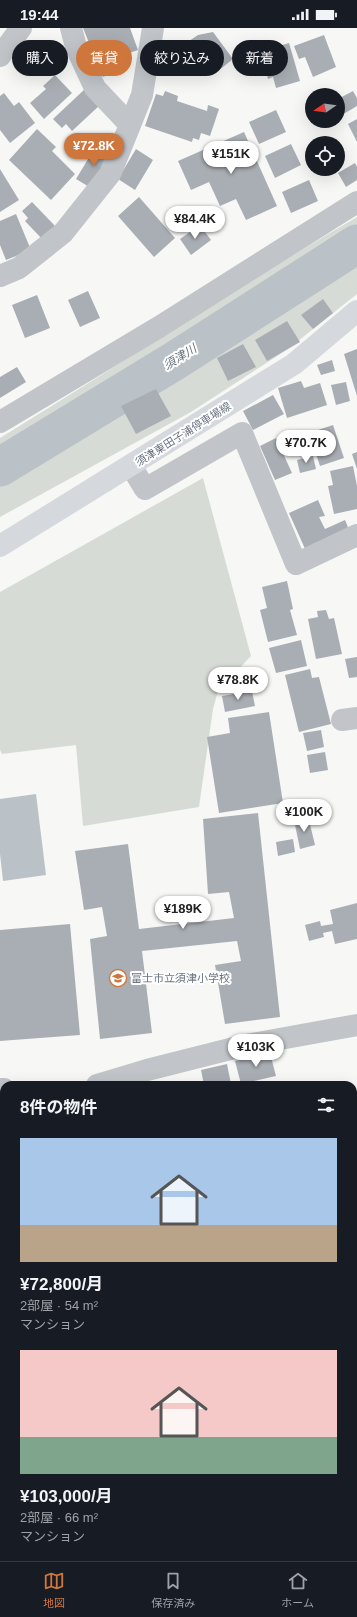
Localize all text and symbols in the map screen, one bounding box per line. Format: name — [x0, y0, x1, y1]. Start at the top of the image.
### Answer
text: 19:44 — [20, 6, 58, 23]
chip: 購入 — [12, 40, 68, 76]
chip: 賃貸 — [76, 40, 132, 76]
chip: 絞り込み — [140, 40, 224, 76]
chip: 新着 — [232, 40, 288, 76]
north arrow — [305, 88, 345, 128]
map controls — [305, 88, 345, 176]
pin: ¥72.8K — [61, 133, 127, 167]
button: locate — [305, 136, 345, 176]
text: ¥72.8K — [73, 138, 115, 153]
pin: ¥151K — [203, 141, 259, 175]
text: ¥151K — [212, 146, 250, 161]
pin: ¥84.4K — [162, 206, 228, 240]
text: ¥84.4K — [174, 211, 216, 226]
water label: 須津川 — [161, 340, 201, 372]
street label: 須津東田子浦停車場線 — [133, 400, 233, 468]
pin: ¥70.7K — [273, 430, 339, 464]
text: ¥70.7K — [285, 435, 327, 450]
pin: ¥78.8K — [205, 667, 271, 701]
text: ¥78.8K — [217, 672, 259, 687]
pin: ¥100K — [276, 799, 332, 833]
text: ¥100K — [285, 804, 323, 819]
pin: ¥189K — [155, 896, 211, 930]
text: ¥189K — [164, 901, 202, 916]
school or university icon: 富士市立須津小学校 — [108, 968, 128, 988]
place label: 富士市立須津小学校 — [131, 972, 230, 984]
pin: ¥103K — [228, 1034, 284, 1068]
text: ¥103K — [237, 1039, 275, 1054]
icon: filters — [315, 1094, 337, 1116]
text: 8件の物件 — [20, 1098, 97, 1117]
icon: home — [143, 1164, 215, 1236]
text: ¥72,800/月 — [20, 1275, 103, 1294]
text: 2部屋 · 54 m² — [20, 1298, 98, 1313]
text: マンション — [20, 1317, 85, 1332]
icon: home — [143, 1376, 215, 1448]
text: ¥103,000/月 — [20, 1487, 113, 1506]
text: 2部屋 · 66 m² — [20, 1510, 98, 1525]
text: マンション — [20, 1529, 85, 1544]
tab: 地図 — [43, 1570, 65, 1610]
tab: 保存済み — [151, 1570, 195, 1610]
tab: ホーム — [281, 1570, 314, 1610]

